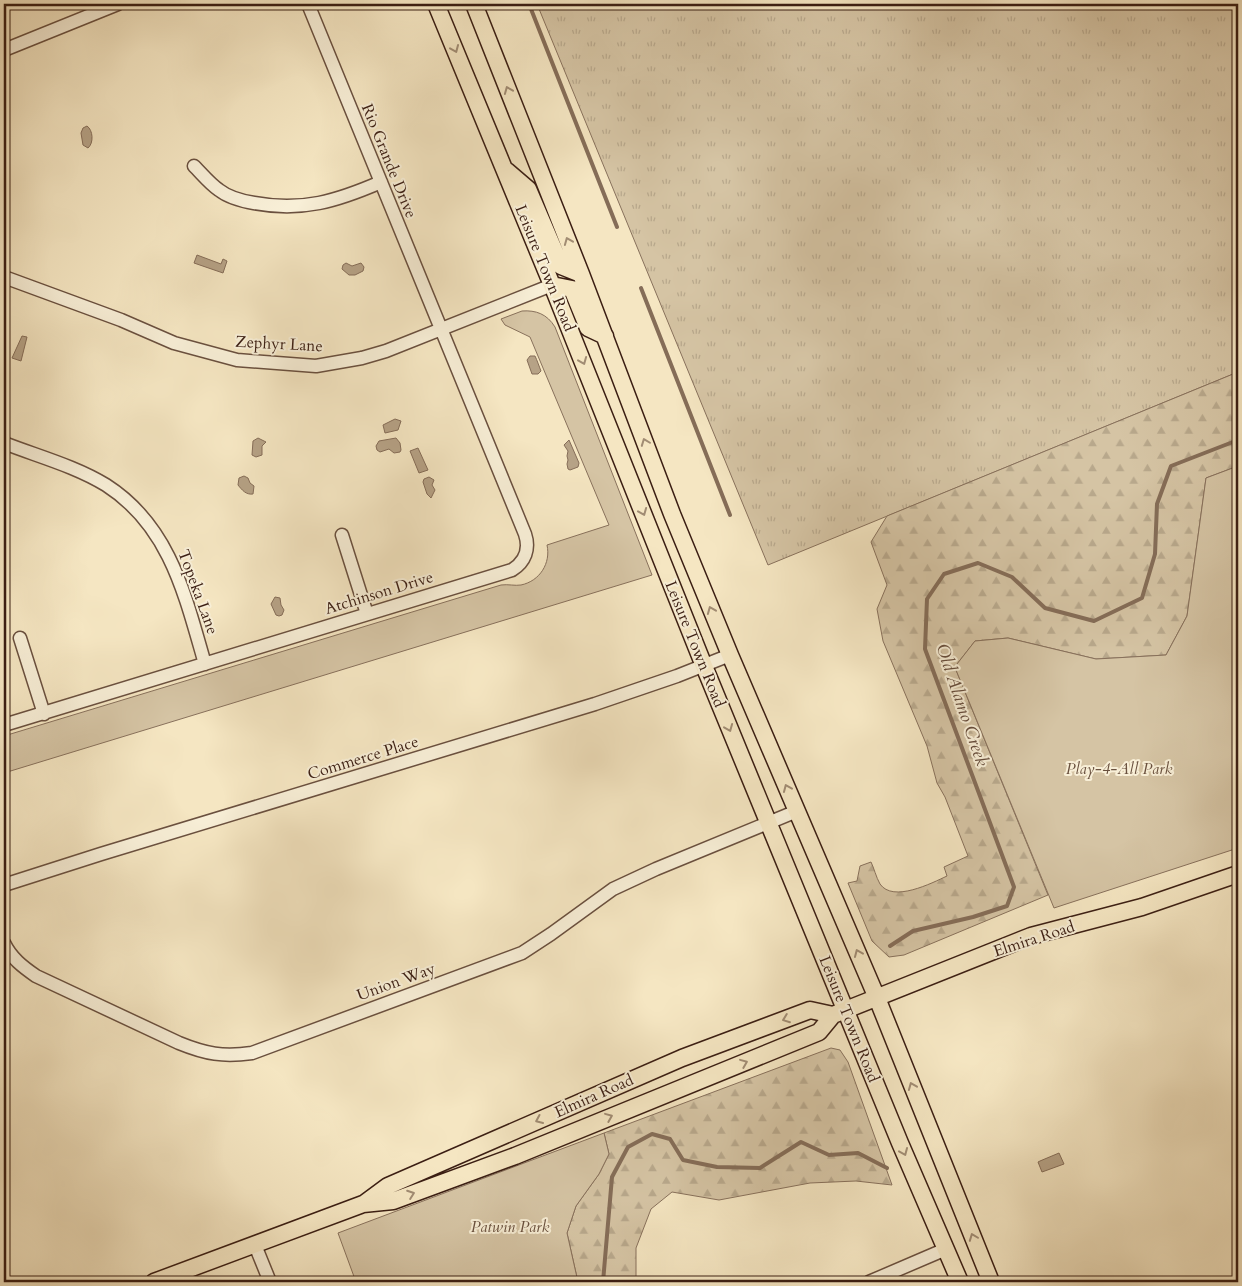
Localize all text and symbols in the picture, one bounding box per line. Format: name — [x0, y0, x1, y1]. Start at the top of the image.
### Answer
one-way arrow — [448, 44, 459, 53]
one-way arrow — [504, 87, 514, 95]
street label: Rio Grande Drive — [356, 100, 422, 222]
street label: Leisure Town Road — [510, 201, 581, 335]
one-way arrow — [564, 238, 574, 246]
street label: Zephyr Lane — [235, 331, 323, 357]
one-way arrow — [576, 356, 587, 365]
one-way arrow — [641, 438, 651, 447]
one-way arrow — [636, 507, 647, 516]
street label: Topeka Lane — [172, 546, 224, 638]
street label: Atchinson Drive — [322, 566, 436, 620]
street label: Leisure Town Road — [660, 577, 731, 711]
one-way arrow — [707, 606, 717, 614]
water label: Old Alamo Creek — [929, 640, 995, 770]
one-way arrow — [723, 723, 734, 732]
street label: Commerce Place — [305, 731, 421, 785]
park label: Play-4-All Park — [1066, 758, 1172, 780]
one-way arrow — [782, 784, 793, 793]
street label: Elmira Road — [991, 915, 1078, 962]
one-way arrow — [853, 949, 864, 958]
street label: Leisure Town Road — [814, 952, 885, 1086]
street label: Union Way — [354, 957, 439, 1006]
one-way arrow — [782, 1013, 791, 1023]
one-way arrow — [739, 1058, 748, 1069]
street label: Elmira Road — [551, 1069, 637, 1123]
one-way arrow — [907, 1083, 917, 1091]
one-way arrow — [604, 1113, 613, 1124]
one-way arrow — [535, 1114, 544, 1125]
one-way arrow — [898, 1147, 908, 1156]
one-way arrow — [406, 1190, 414, 1200]
park label: Patwin Park — [471, 1216, 549, 1238]
one-way arrow — [969, 1233, 979, 1242]

